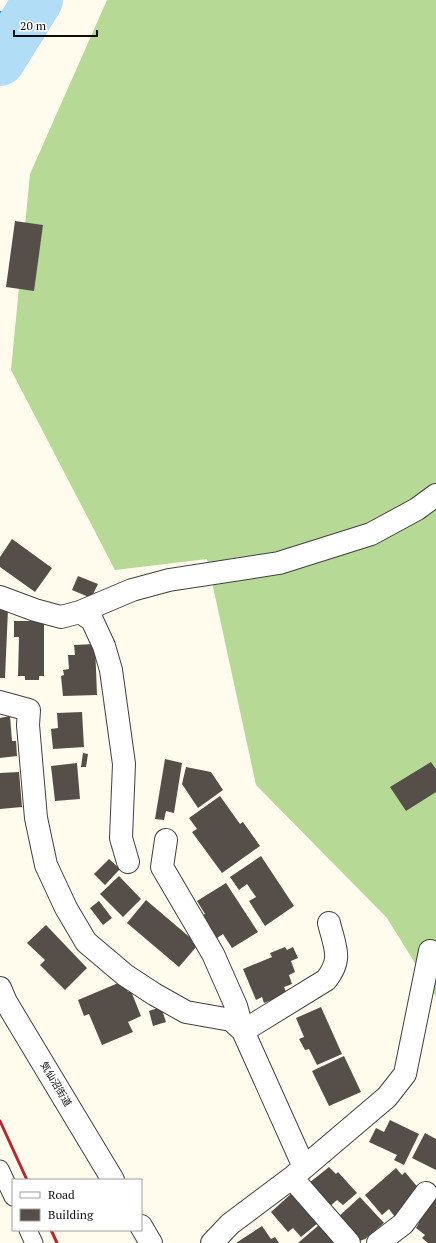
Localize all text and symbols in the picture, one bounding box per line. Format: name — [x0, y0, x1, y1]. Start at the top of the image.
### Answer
scale bar — [14, 12, 97, 38]
text: 20 m — [20, 18, 47, 33]
street label: 気仙沼街道 — [38, 1059, 74, 1109]
legend — [12, 1179, 142, 1231]
text: Road — [48, 1187, 75, 1202]
text: Building — [48, 1207, 94, 1222]

